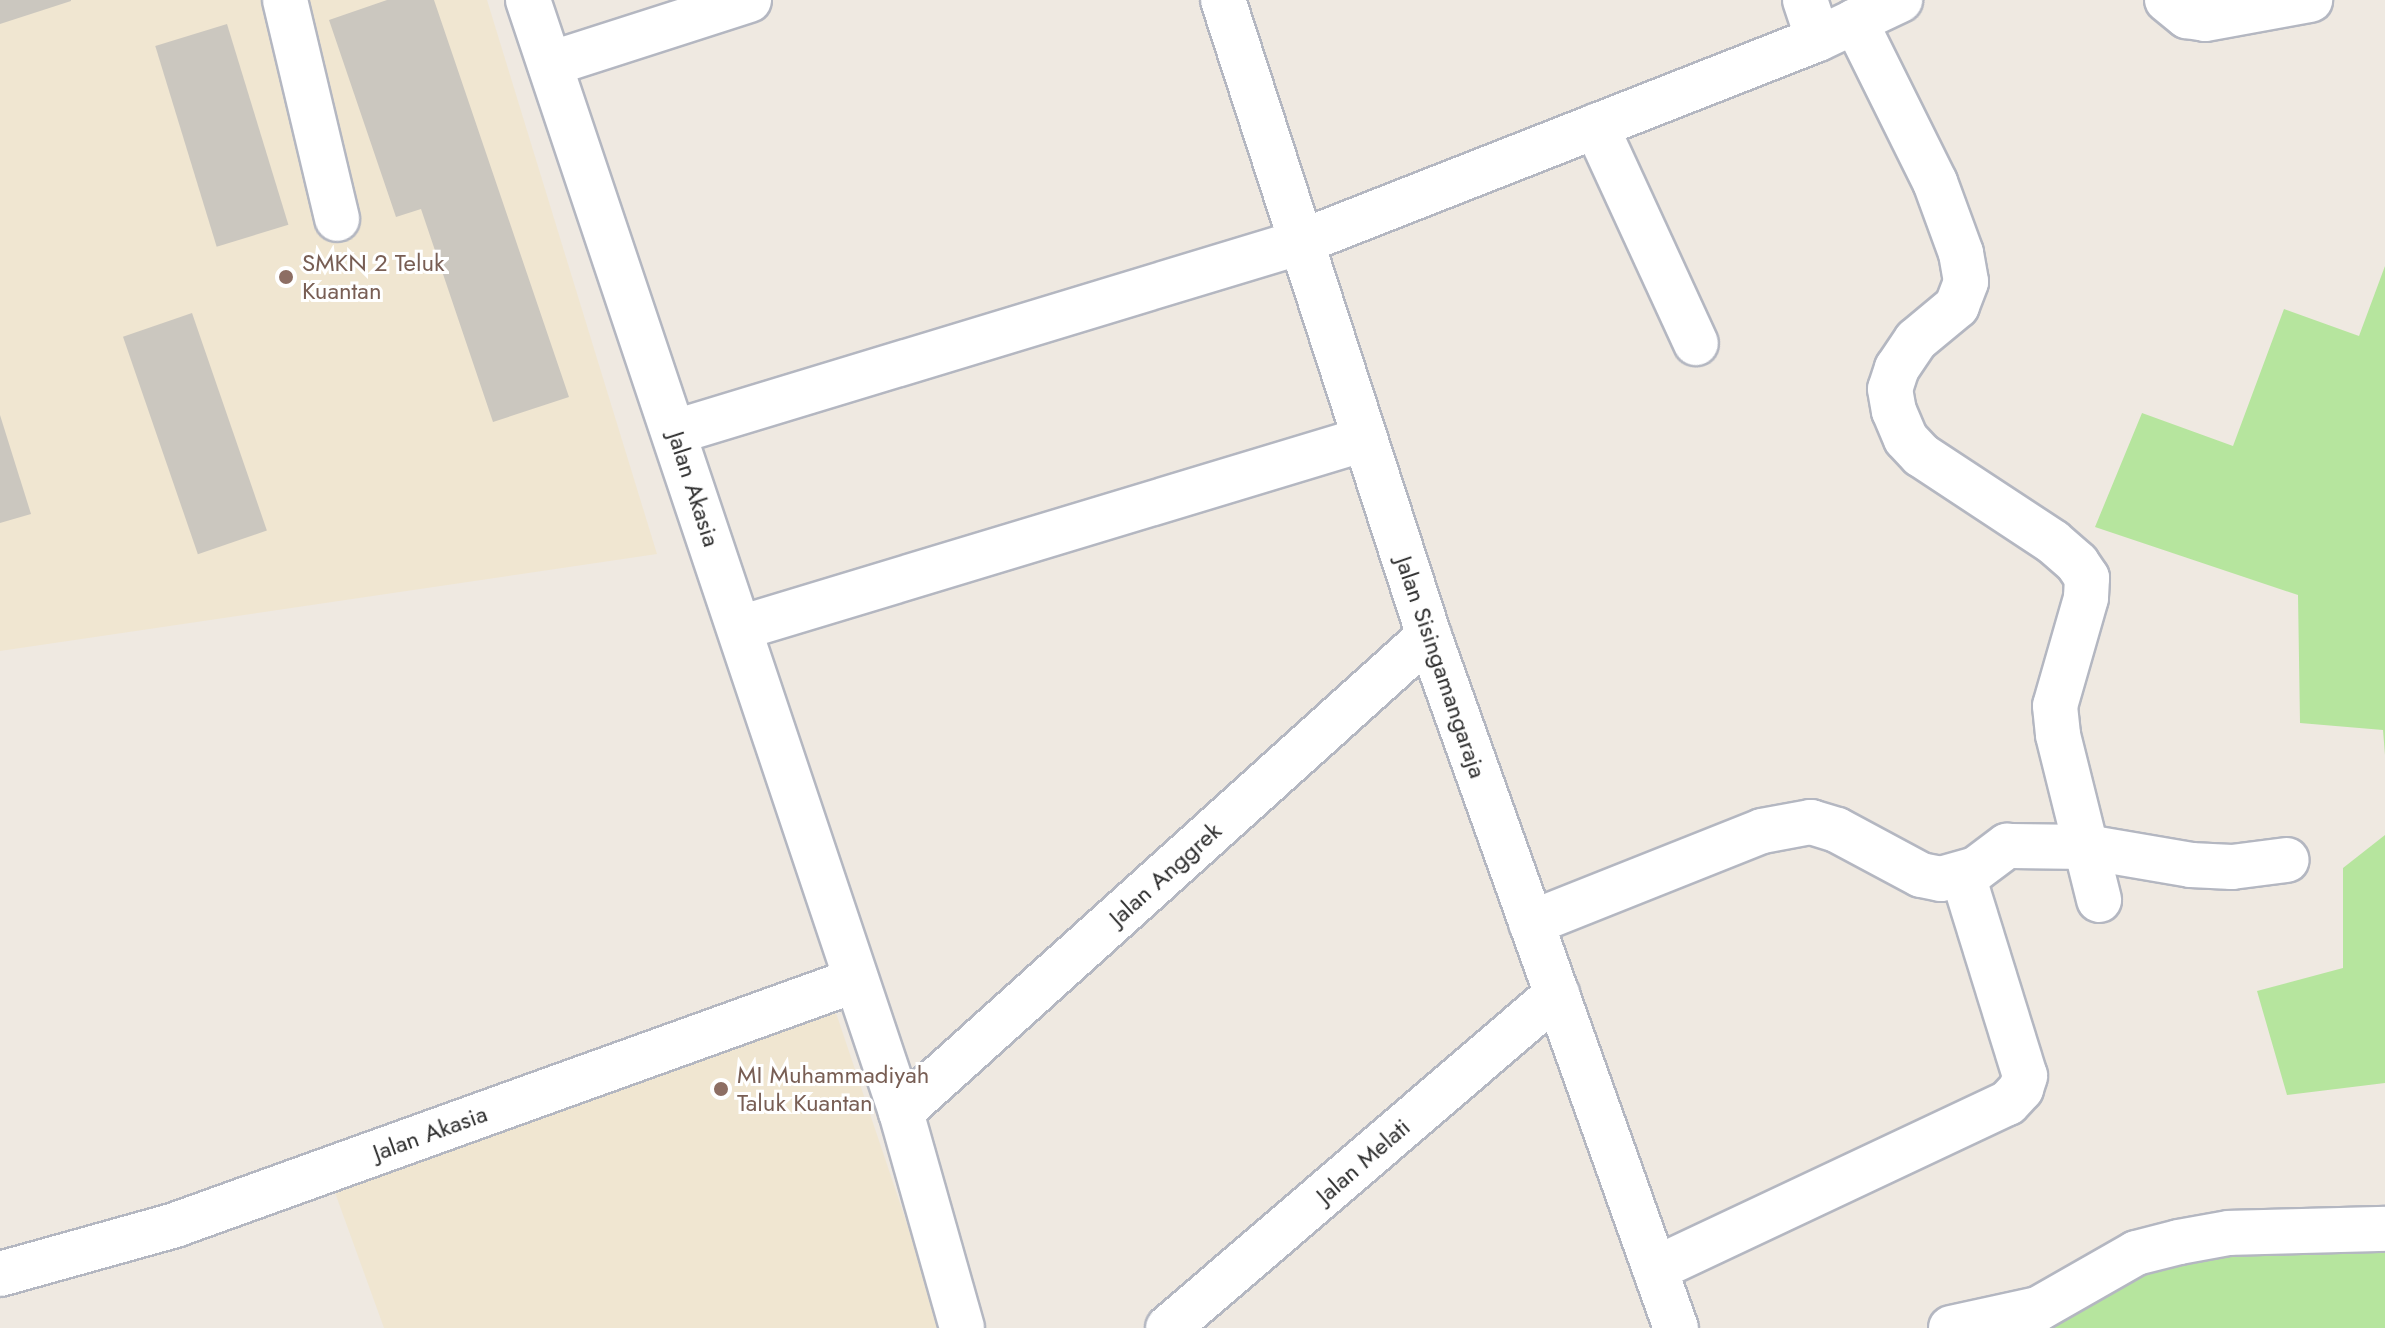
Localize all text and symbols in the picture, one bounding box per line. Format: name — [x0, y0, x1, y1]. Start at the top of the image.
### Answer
place label: SMKN 2 Teluk Kuantan — [302, 249, 445, 305]
marker: SMKN 2 Teluk Kuantan — [277, 268, 295, 286]
street label: Jalan Akasia — [662, 428, 726, 550]
street label: Jalan Sisingamangaraja — [1390, 552, 1492, 782]
street label: Jalan Anggrek — [1103, 816, 1227, 932]
place label: MI Muhammadiyah Taluk Kuantan — [737, 1061, 929, 1117]
marker: MI Muhammadiyah Taluk Kuantan — [712, 1080, 730, 1098]
street label: Jalan Akasia — [369, 1099, 491, 1167]
street label: Jalan Melati — [1310, 1112, 1416, 1210]

